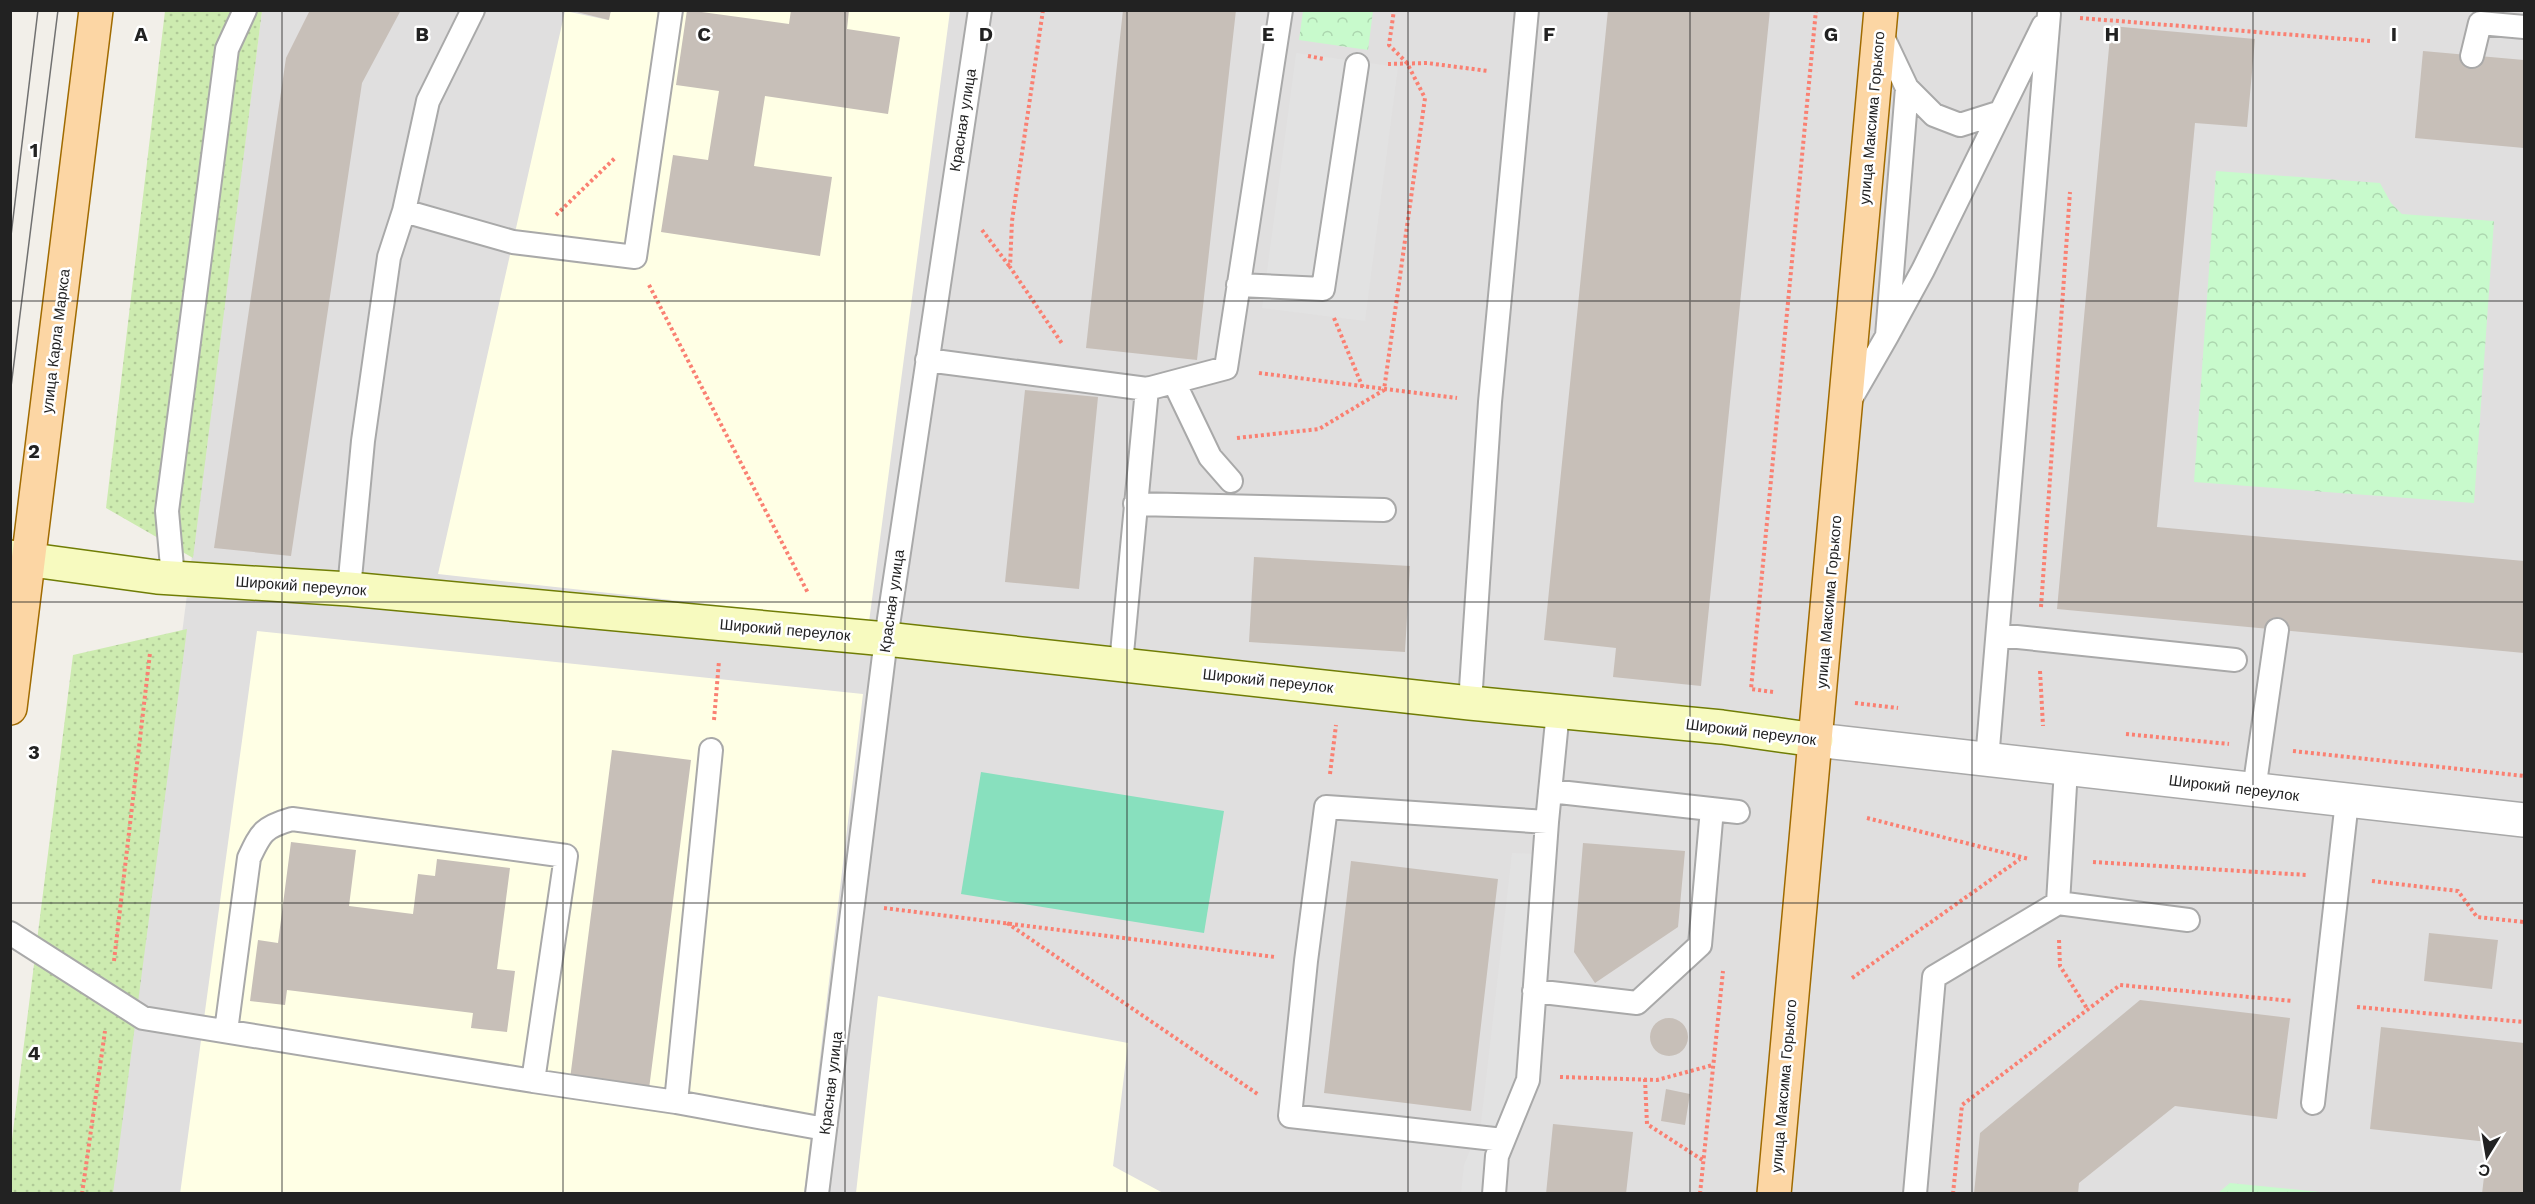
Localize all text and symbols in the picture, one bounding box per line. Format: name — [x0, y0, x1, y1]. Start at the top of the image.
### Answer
text: A — [134, 22, 148, 46]
text: B — [415, 22, 429, 46]
text: C — [697, 22, 711, 46]
text: D — [979, 22, 993, 46]
text: E — [1262, 22, 1274, 46]
text: F — [1543, 22, 1555, 46]
text: G — [1824, 22, 1838, 46]
text: H — [2105, 22, 2119, 46]
text: I — [2391, 22, 2397, 46]
street label: улица Максима Горького — [1855, 31, 1889, 205]
street label: Красная улица — [946, 67, 980, 173]
text: 1 — [30, 138, 38, 162]
street label: улица Карла Маркса — [38, 267, 74, 414]
text: 2 — [28, 439, 40, 463]
street label: улица Максима Горького — [1812, 515, 1846, 689]
street label: Красная улица — [876, 548, 908, 654]
street label: Широкий переулок — [235, 572, 368, 600]
street label: Широкий переулок — [719, 615, 852, 645]
street label: Широкий переулок — [1202, 665, 1335, 697]
street label: Широкий переулок — [1685, 715, 1818, 749]
text: 3 — [28, 740, 40, 764]
street label: Широкий переулок — [2168, 771, 2301, 805]
street label: улица Максима Горького — [1767, 999, 1801, 1173]
street label: Красная улица — [816, 1030, 846, 1136]
text: 4 — [28, 1041, 41, 1065]
north arrow — [2457, 1126, 2517, 1186]
text: С — [2476, 1160, 2492, 1181]

